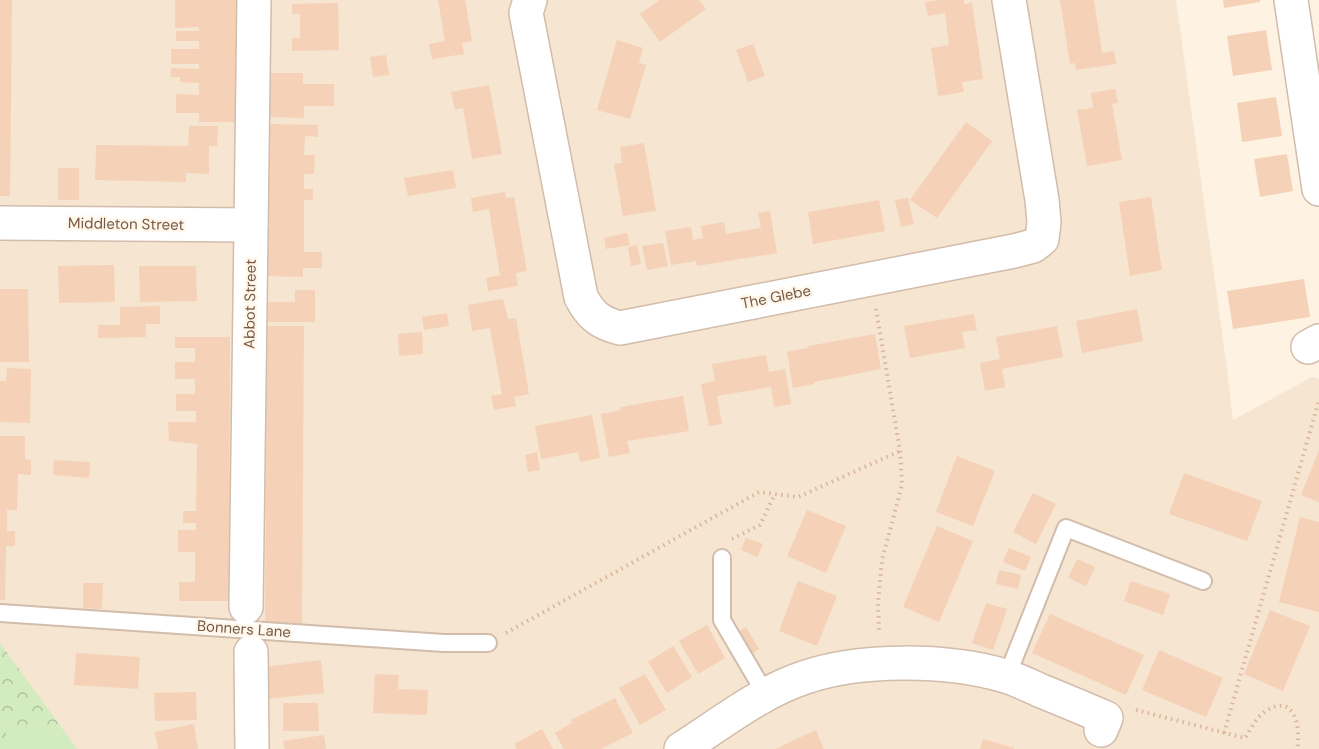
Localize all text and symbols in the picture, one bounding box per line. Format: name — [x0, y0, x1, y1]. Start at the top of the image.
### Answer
street label: Middleton Street — [68, 213, 184, 235]
street label: Abbot Street — [239, 259, 261, 349]
street label: The Glebe — [739, 280, 813, 314]
street label: Bonners Lane — [196, 616, 292, 642]

